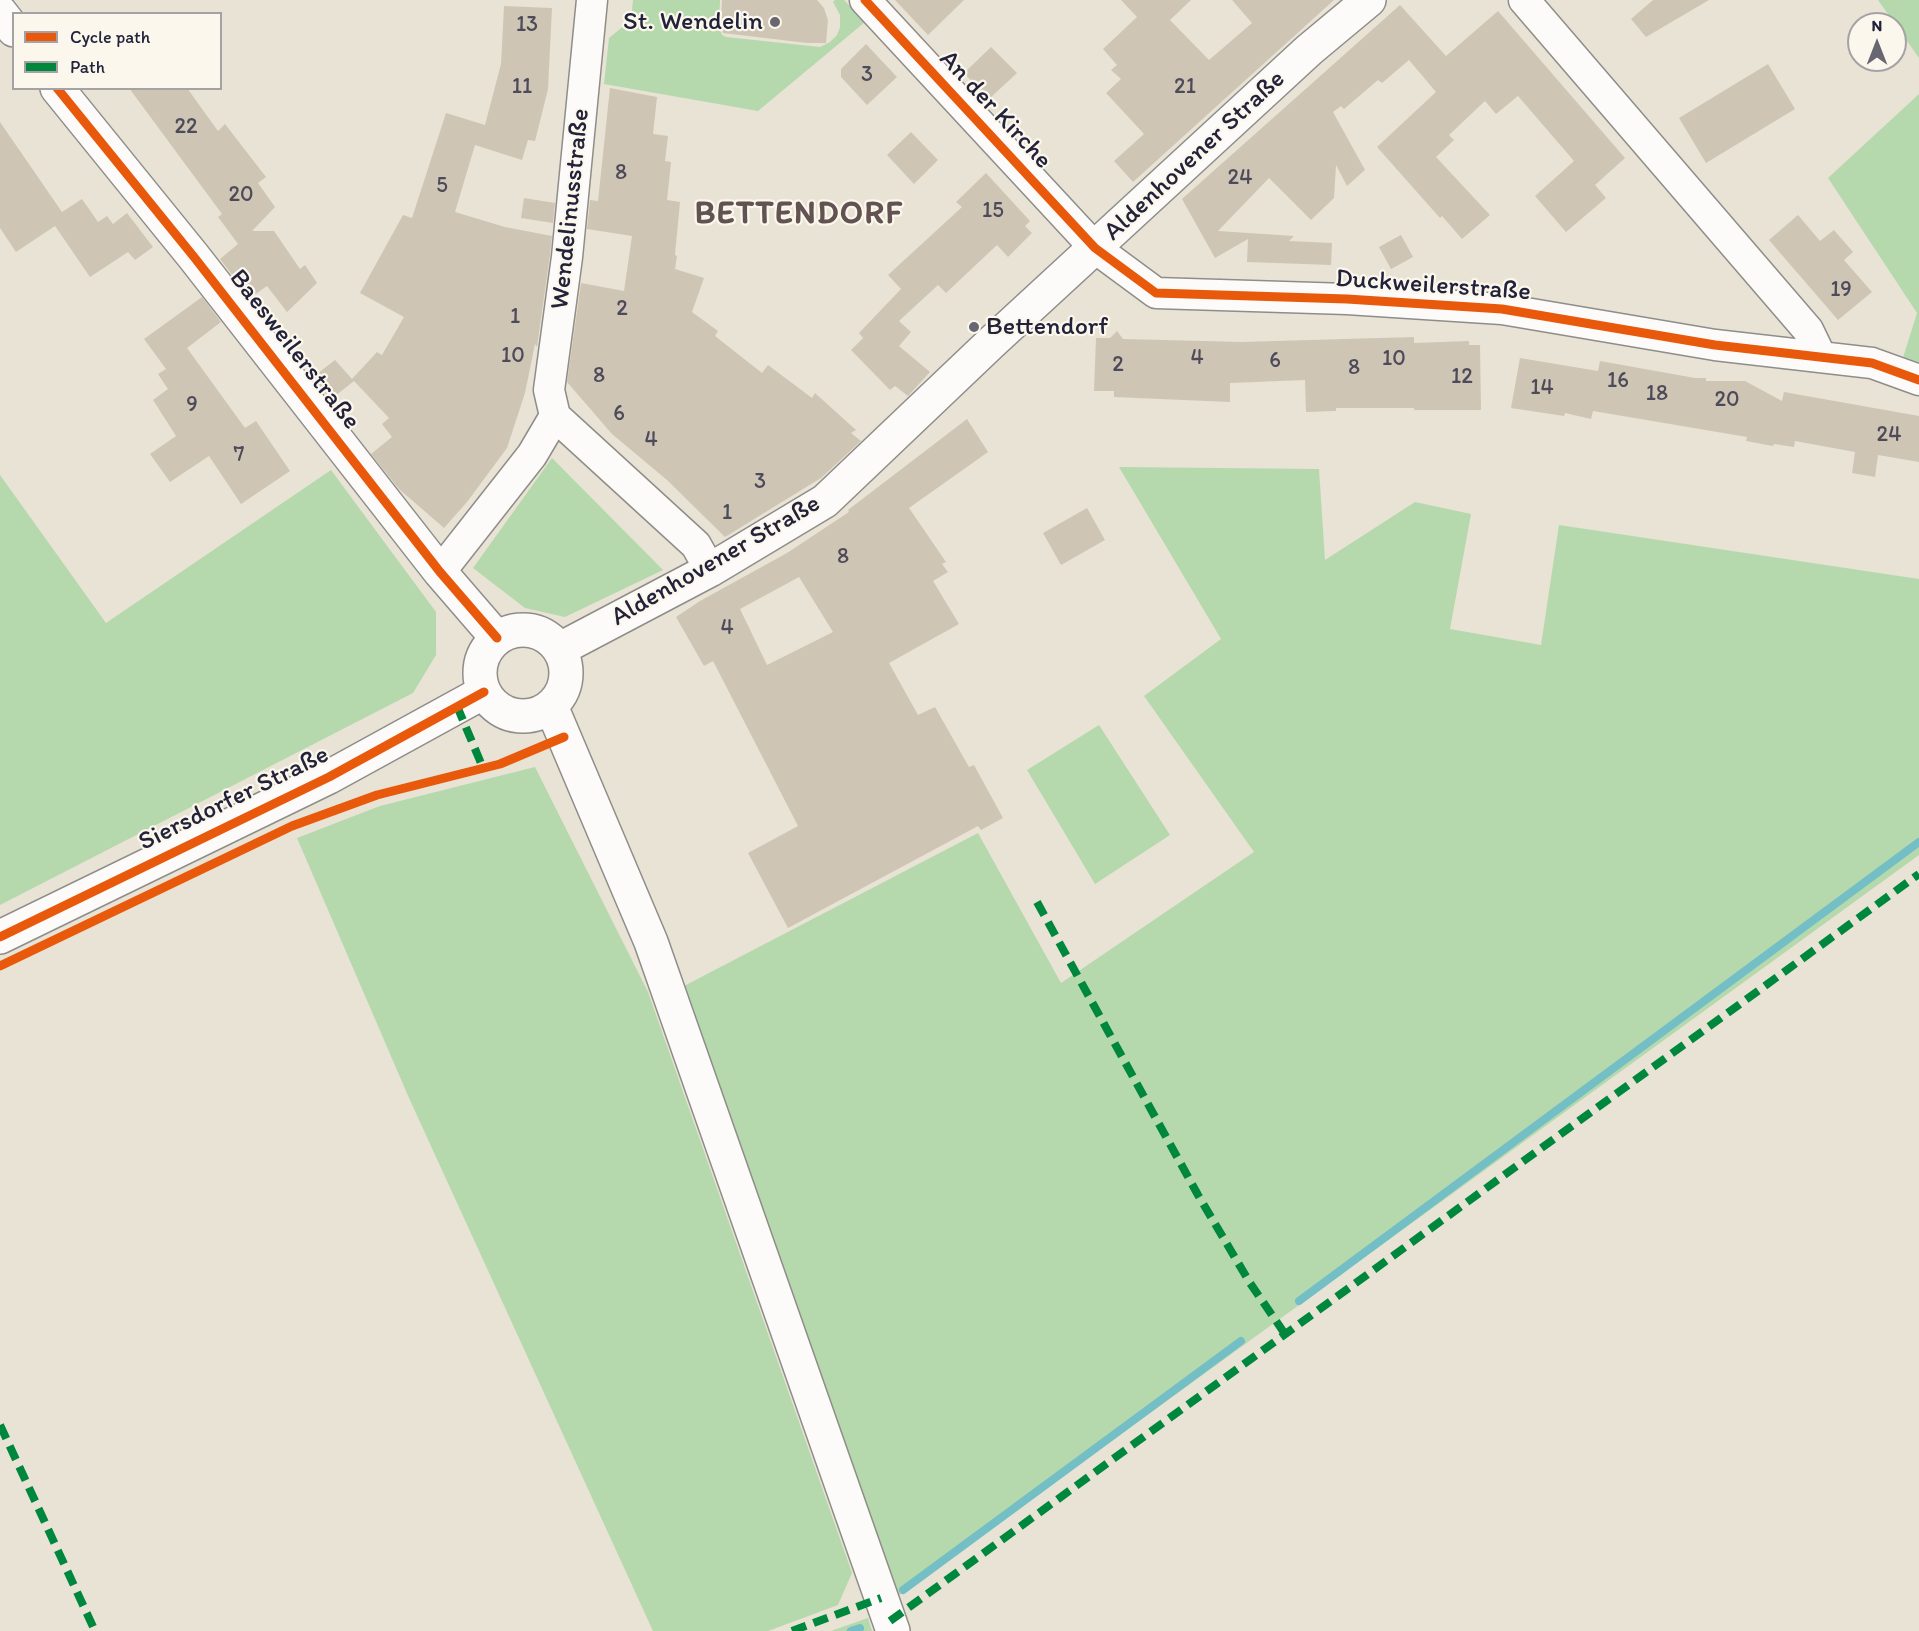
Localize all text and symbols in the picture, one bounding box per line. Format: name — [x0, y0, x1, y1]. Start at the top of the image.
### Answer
place label: St. Wendelin — [623, 6, 763, 38]
legend — [12, 12, 222, 90]
house number: 13 — [516, 12, 538, 38]
north arrow — [1847, 12, 1907, 72]
marker: St. Wendelin — [768, 15, 782, 29]
text: N — [1872, 16, 1882, 35]
text: Cycle path — [70, 26, 150, 48]
street label: An der Kirche — [932, 44, 1058, 176]
text: Path — [70, 56, 105, 78]
house number: 3 — [861, 62, 873, 88]
street label: Aldenhovener Straße — [1098, 64, 1292, 248]
house number: 11 — [512, 74, 532, 100]
house number: 21 — [1174, 74, 1196, 100]
street label: Wendelinusstraße — [545, 107, 597, 311]
house number: 22 — [174, 114, 198, 140]
house number: 8 — [615, 160, 627, 186]
house number: 24 — [1228, 165, 1252, 191]
house number: 5 — [436, 173, 448, 199]
house number: 20 — [228, 182, 254, 208]
district label: BETTENDORF — [695, 196, 903, 234]
house number: 15 — [982, 198, 1004, 224]
street label: Baesweilerstraße — [222, 264, 366, 436]
street label: Duckweilerstraße — [1334, 264, 1532, 308]
house number: 19 — [1830, 277, 1852, 303]
house number: 2 — [616, 296, 628, 322]
house number: 1 — [510, 304, 520, 330]
place label: Bettendorf — [986, 311, 1108, 343]
marker: Bettendorf — [967, 320, 981, 334]
house number: 10 — [501, 343, 525, 369]
house number: 4 — [1190, 345, 1204, 371]
house number: 10 — [1382, 346, 1406, 372]
house number: 6 — [1269, 348, 1281, 374]
house number: 2 — [1112, 352, 1124, 378]
house number: 8 — [1348, 355, 1360, 381]
house number: 8 — [593, 363, 605, 389]
house number: 12 — [1451, 364, 1473, 390]
house number: 16 — [1607, 368, 1629, 394]
house number: 14 — [1530, 375, 1554, 401]
house number: 18 — [1646, 381, 1668, 407]
house number: 20 — [1714, 387, 1740, 413]
house number: 9 — [186, 392, 198, 418]
house number: 6 — [613, 401, 625, 427]
house number: 24 — [1877, 422, 1901, 448]
house number: 4 — [644, 427, 658, 453]
house number: 7 — [234, 442, 244, 468]
house number: 3 — [754, 469, 766, 495]
street label: Aldenhovener Straße — [606, 488, 826, 634]
house number: 1 — [722, 500, 732, 526]
house number: 8 — [837, 544, 849, 570]
house number: 4 — [720, 615, 734, 641]
street label: Siersdorfer Straße — [134, 739, 334, 859]

